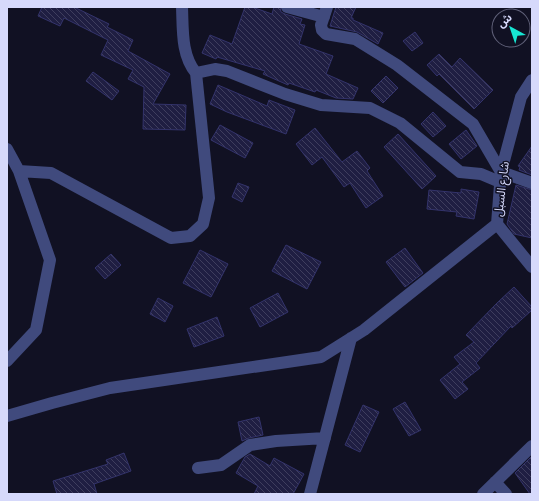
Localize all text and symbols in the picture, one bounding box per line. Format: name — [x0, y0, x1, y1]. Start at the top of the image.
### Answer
north arrow — [491, 8, 531, 48]
text: ش — [494, 10, 515, 31]
street label: شارع السبل — [490, 161, 514, 218]

